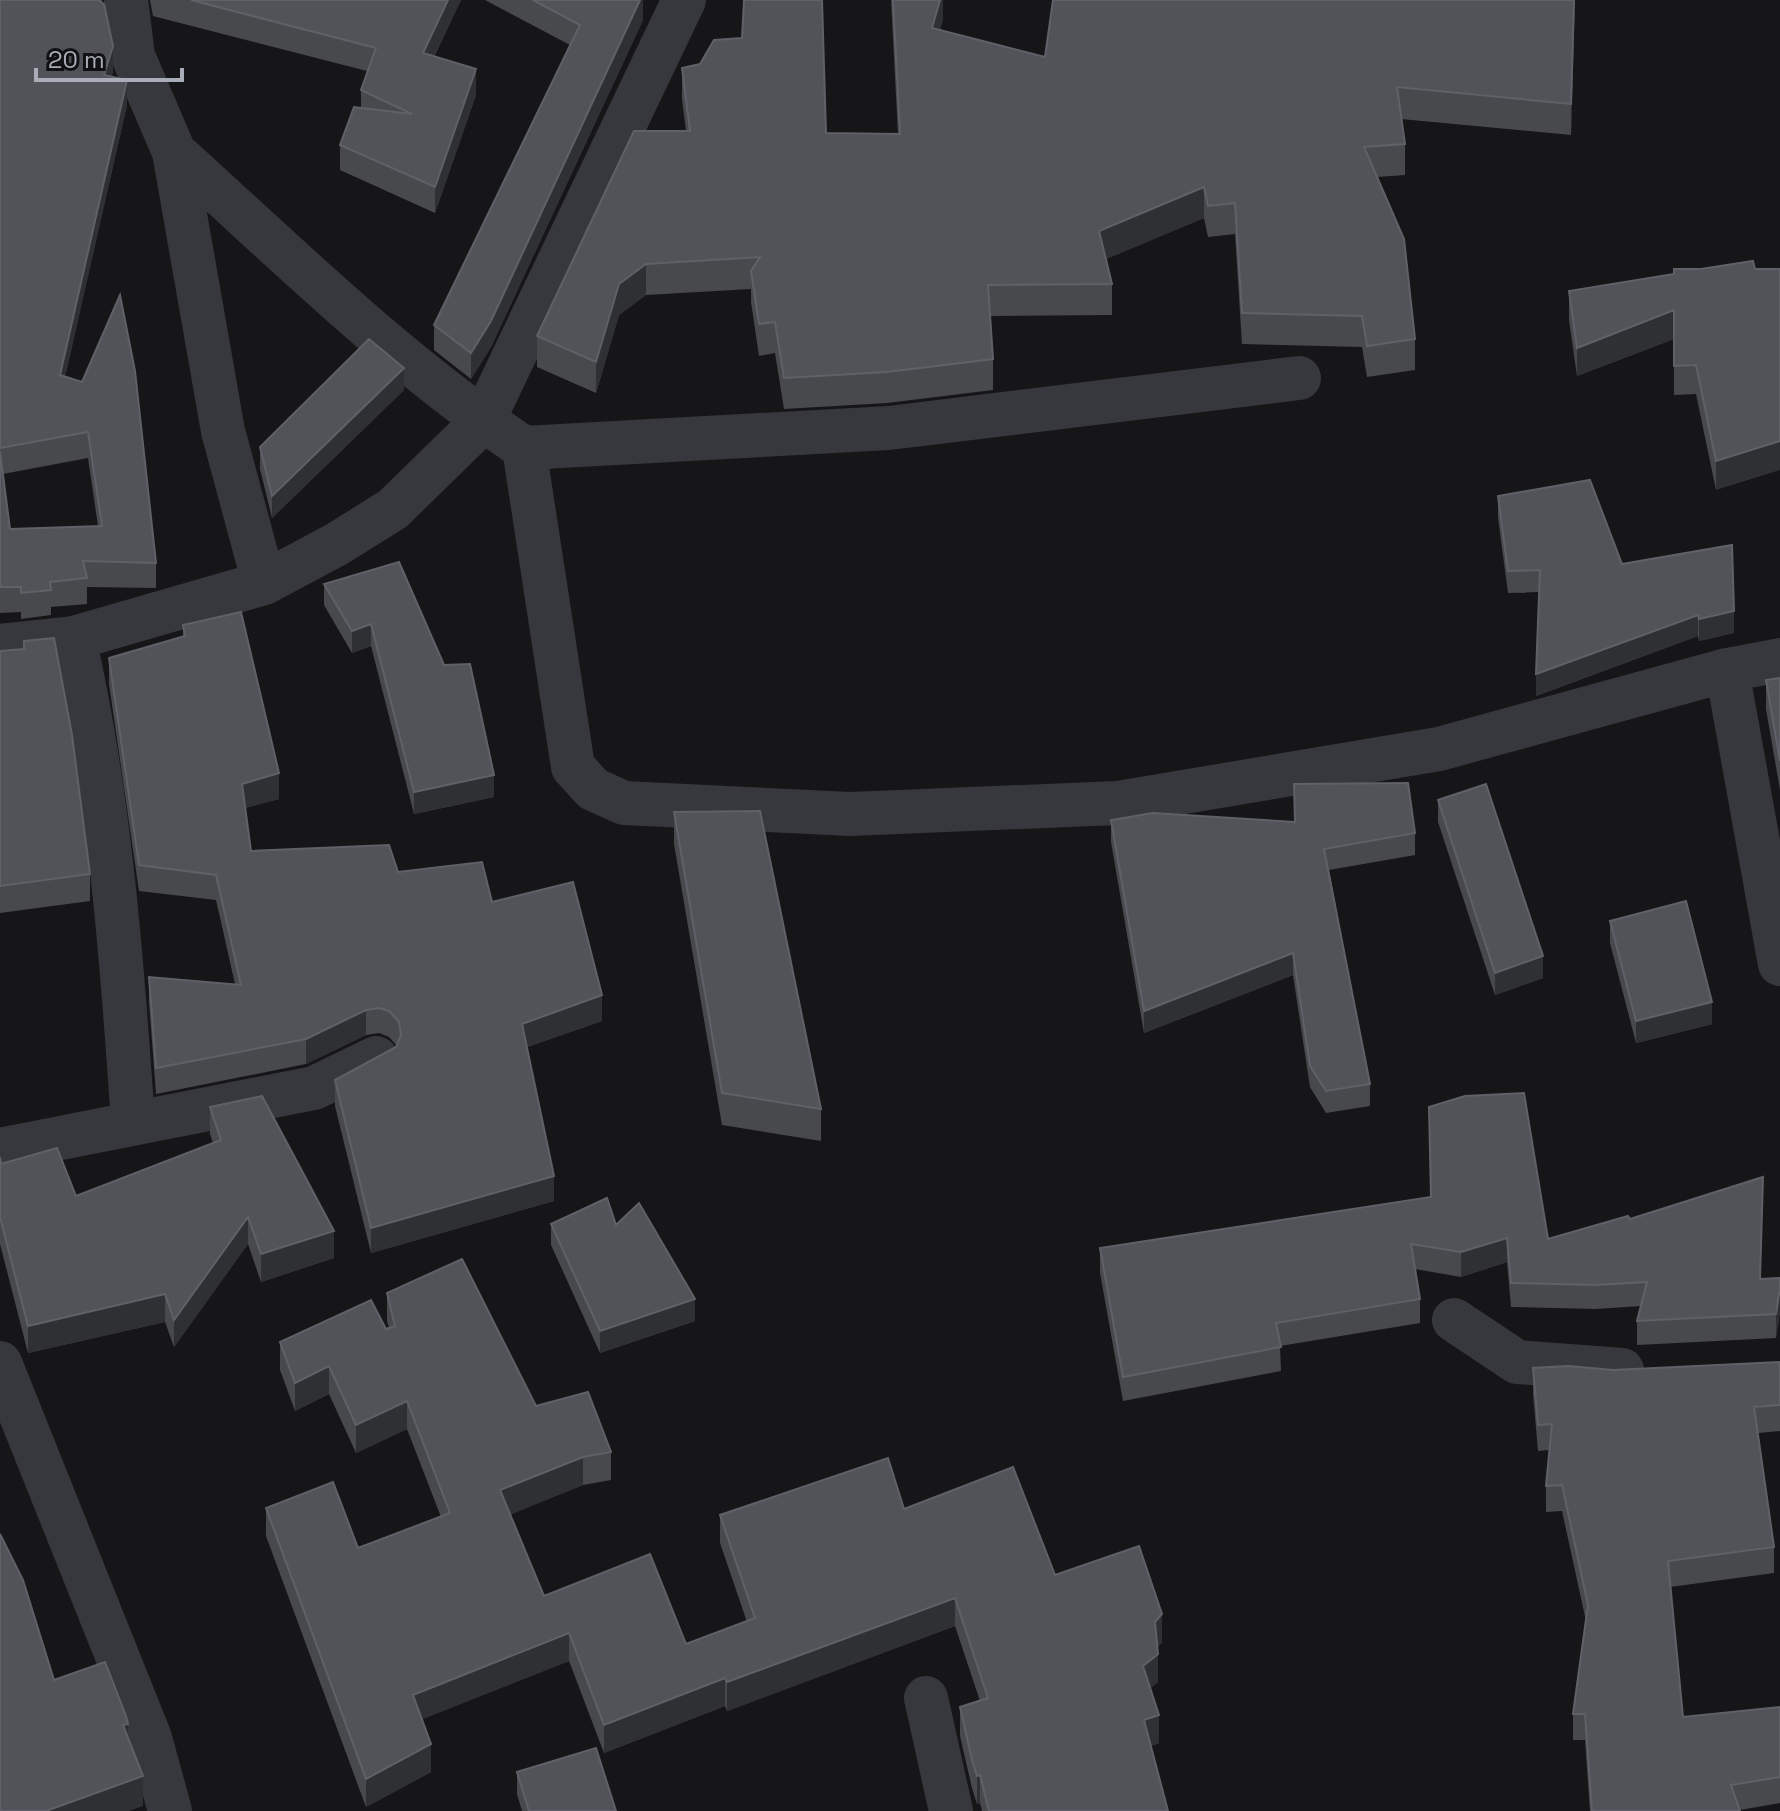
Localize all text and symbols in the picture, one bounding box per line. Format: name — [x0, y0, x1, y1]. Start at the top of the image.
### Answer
scale bar — [36, 32, 182, 82]
text: 20 m — [48, 44, 105, 75]

